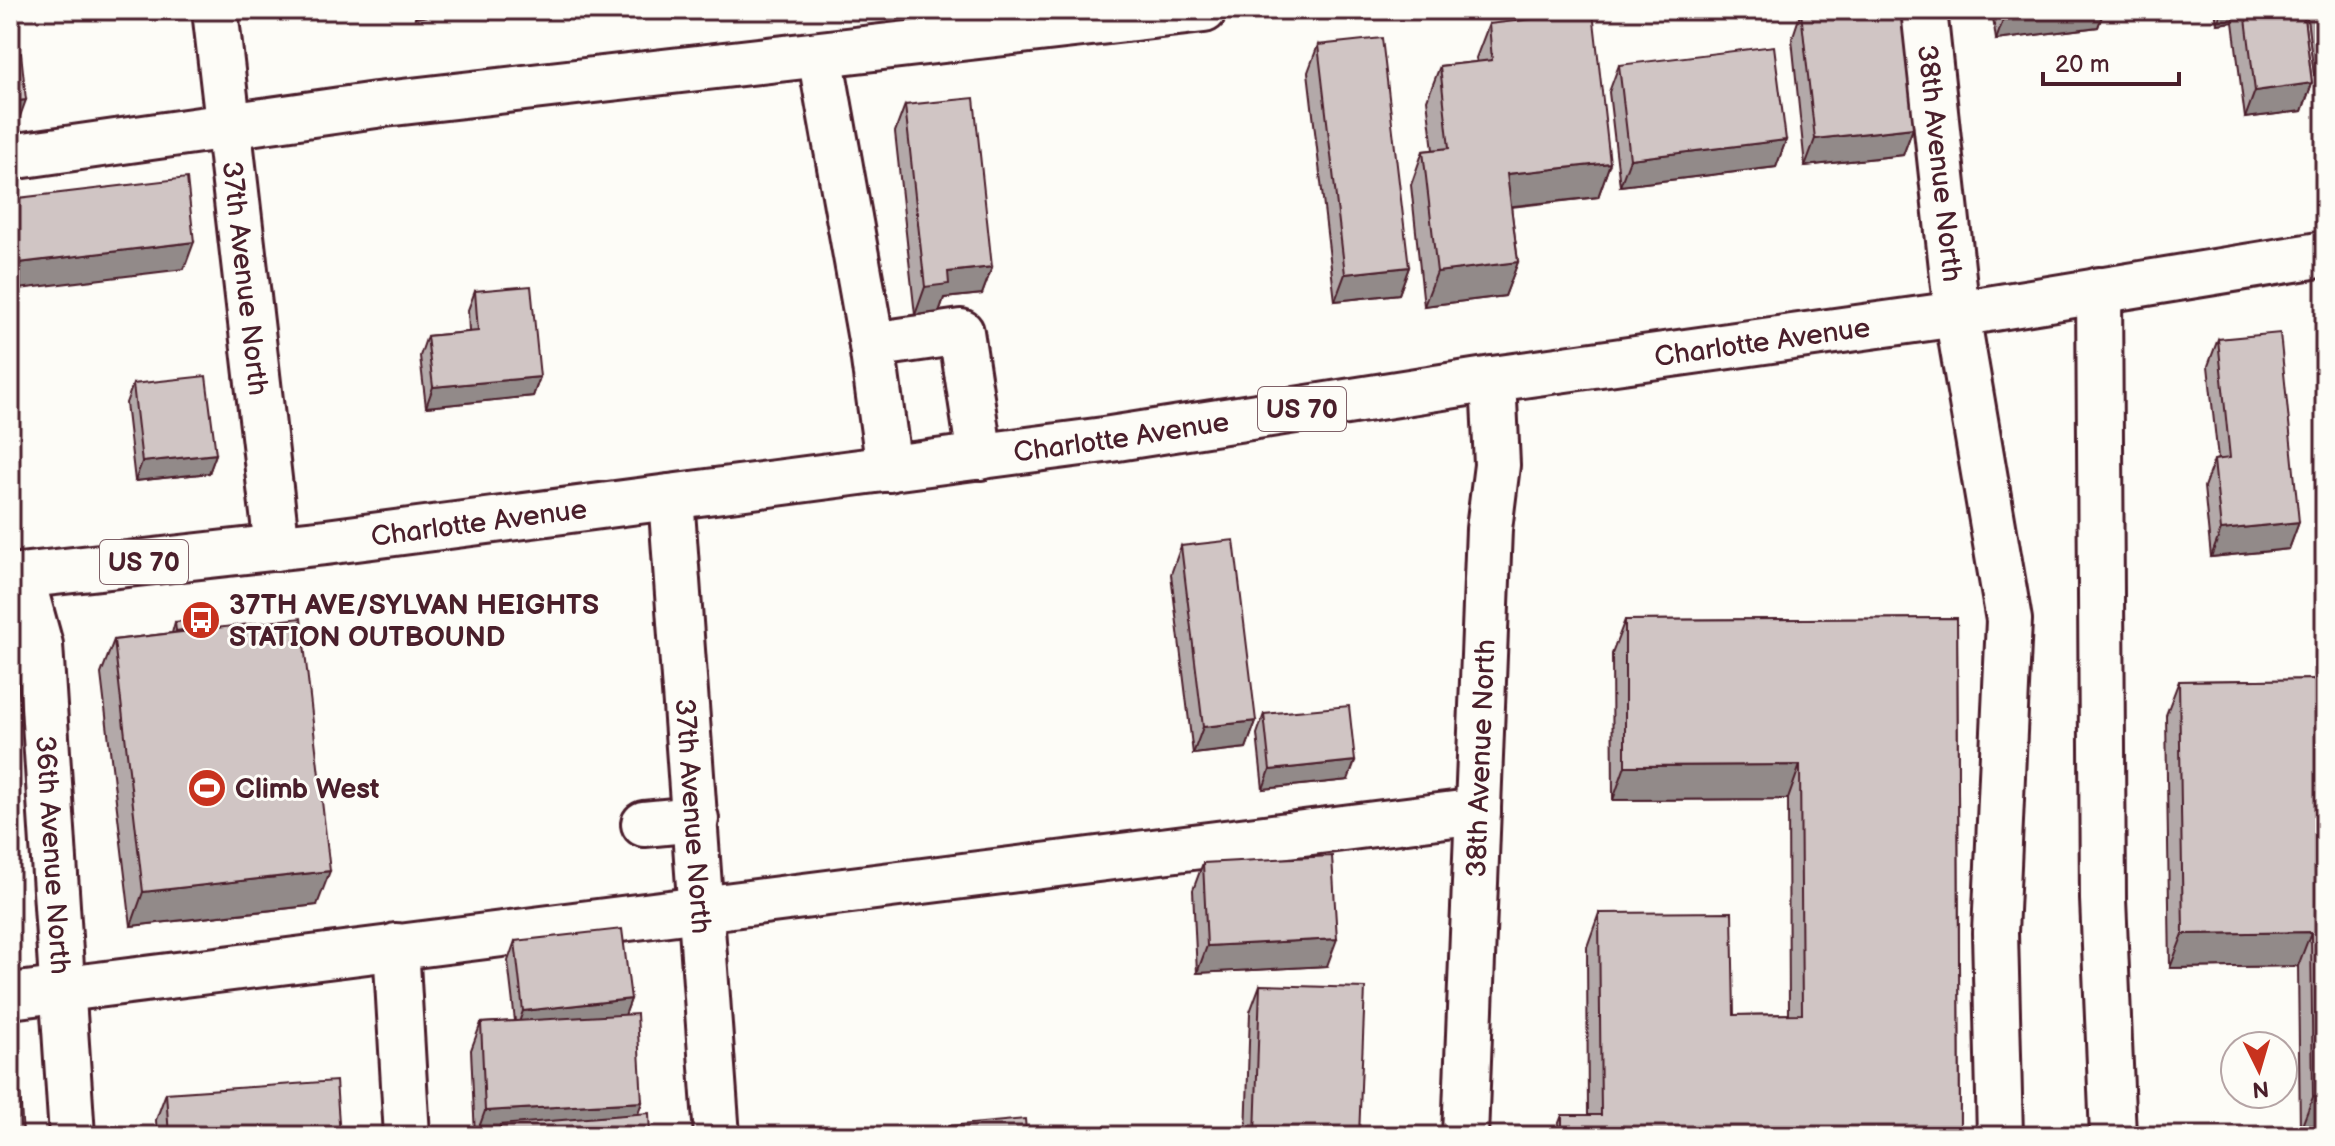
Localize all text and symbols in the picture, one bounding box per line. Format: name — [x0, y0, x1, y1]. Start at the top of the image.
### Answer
scale bar — [2043, 36, 2179, 86]
street label: 38th Avenue North — [1910, 43, 1968, 283]
text: 20 m — [2055, 50, 2110, 79]
street label: 37th Avenue North — [215, 159, 274, 397]
street label: Charlotte Avenue — [1652, 311, 1872, 374]
road number: US 70 — [1258, 387, 1346, 431]
street label: Charlotte Avenue — [1011, 406, 1231, 470]
street label: Charlotte Avenue — [369, 493, 589, 554]
road number: US 70 — [100, 540, 188, 584]
place label: 37TH AVE/SYLVAN HEIGHTS STATION OUTBOUND — [229, 589, 599, 654]
bus stop icon: 37TH AVE/SYLVAN HEIGHTS STATION OUTBOUND — [180, 599, 222, 641]
street label: 38th Avenue North — [1460, 639, 1503, 878]
street label: 37th Avenue North — [668, 698, 717, 935]
street label: 36th Avenue North — [28, 735, 76, 975]
sports icon: Climb West — [186, 767, 228, 809]
place label: Climb West — [235, 773, 379, 806]
north arrow — [2219, 1030, 2299, 1110]
text: N — [2251, 1074, 2270, 1103]

